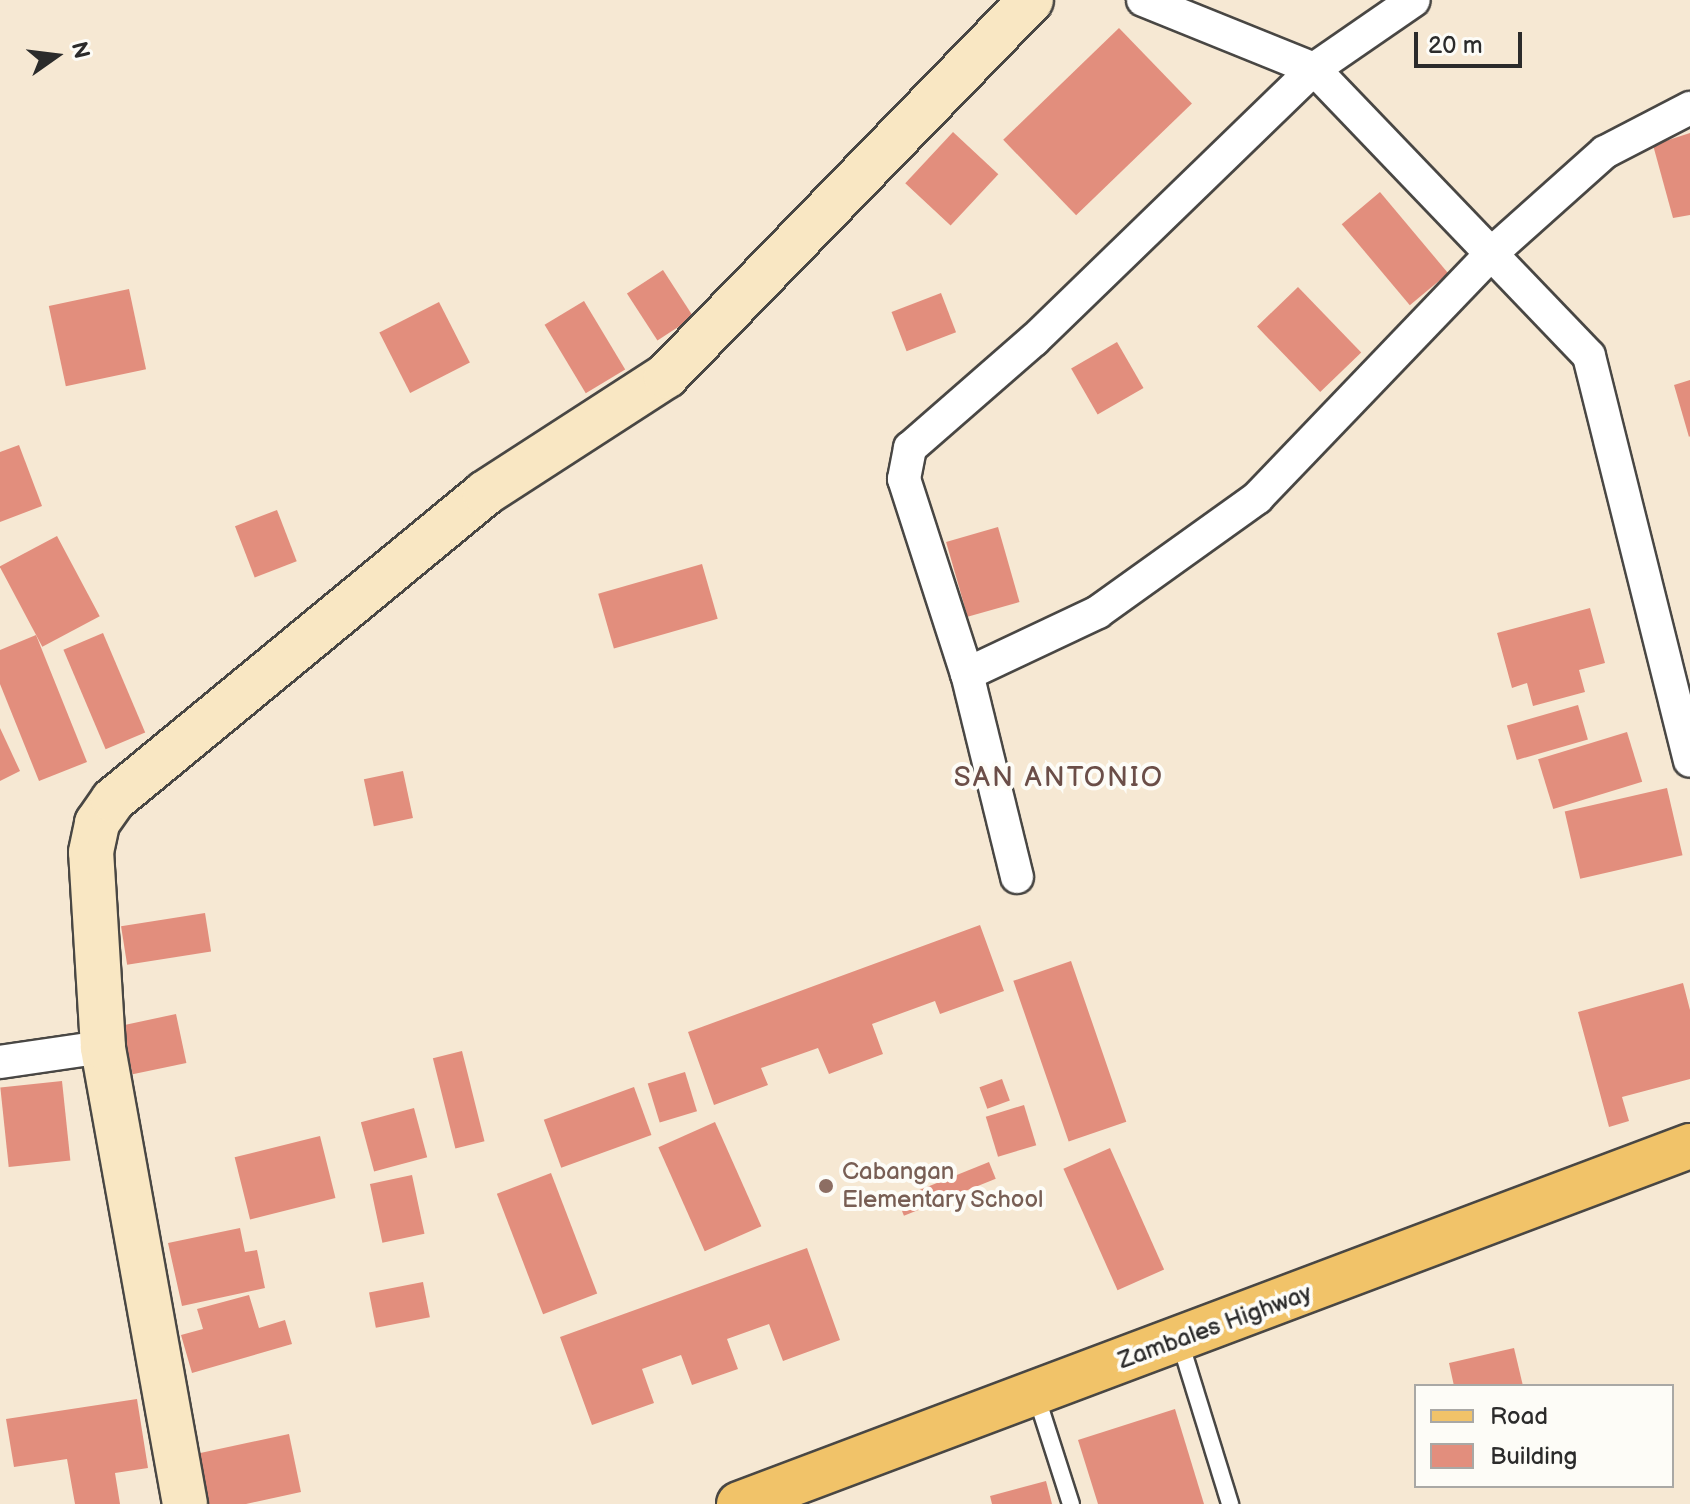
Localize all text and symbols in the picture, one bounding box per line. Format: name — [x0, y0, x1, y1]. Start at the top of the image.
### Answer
north arrow — [16, 16, 96, 96]
scale bar — [1418, 16, 1526, 66]
text: 20 m — [1428, 31, 1483, 60]
text: N — [65, 39, 95, 61]
district label: SAN ANTONIO — [954, 761, 1164, 795]
place label: Cabangan Elementary School — [842, 1158, 1045, 1214]
marker: Cabangan Elementary School — [817, 1177, 835, 1195]
street label: Zambales Highway — [1114, 1279, 1316, 1375]
legend — [1414, 1384, 1674, 1488]
text: Road — [1490, 1402, 1548, 1431]
text: Building — [1490, 1442, 1577, 1471]

